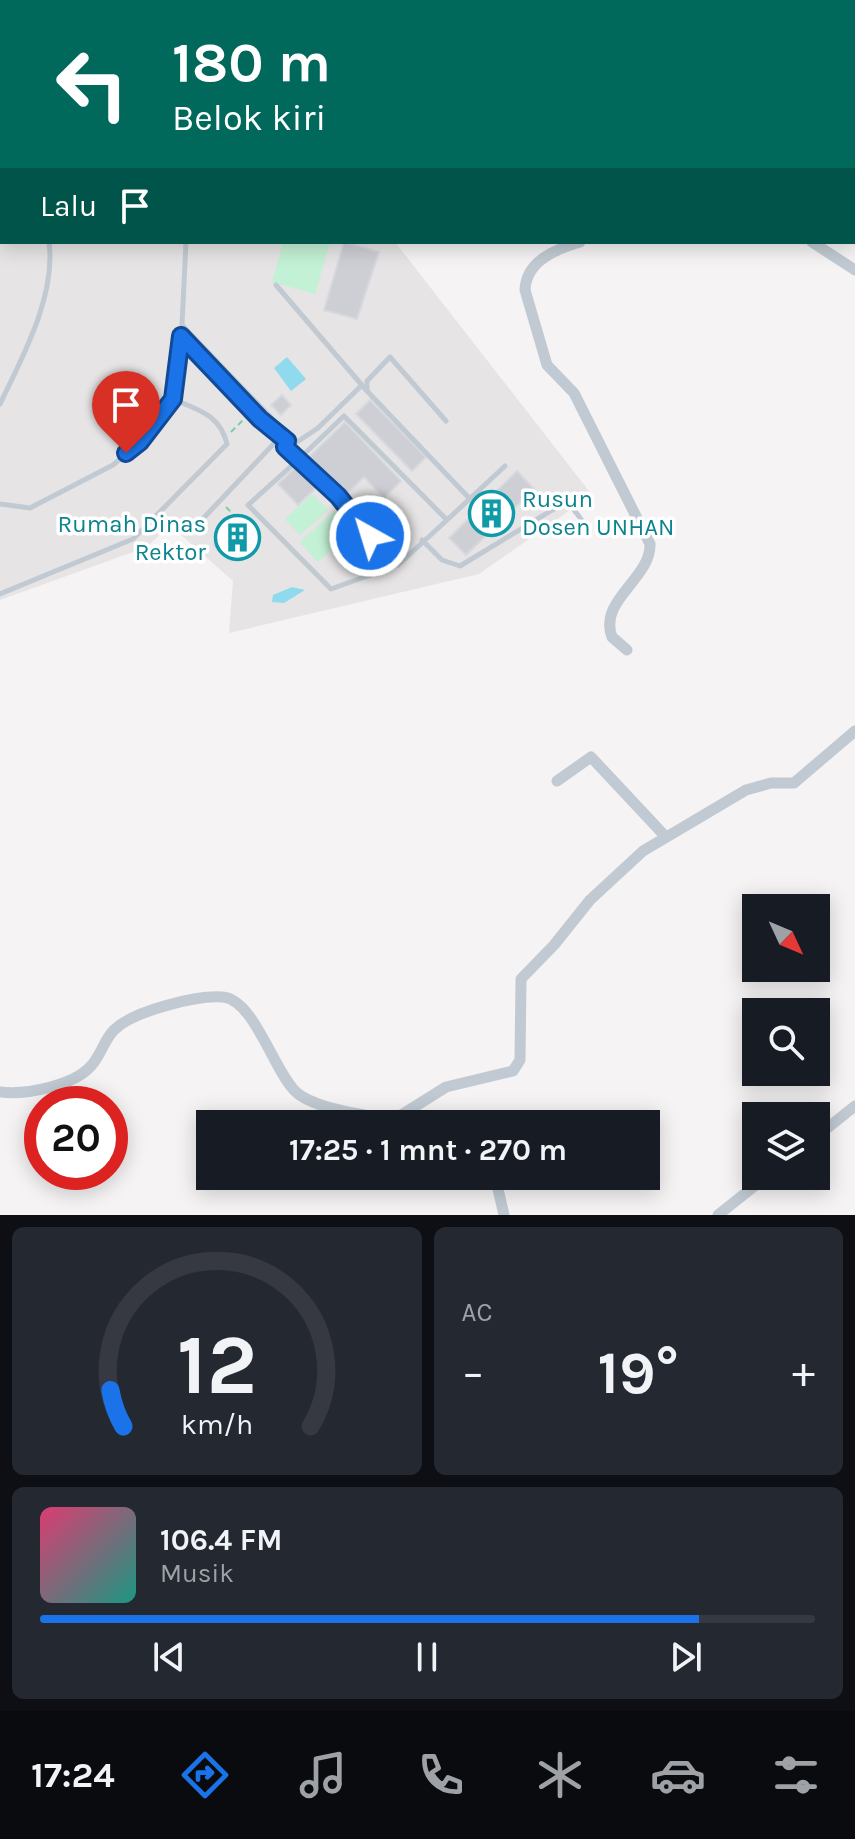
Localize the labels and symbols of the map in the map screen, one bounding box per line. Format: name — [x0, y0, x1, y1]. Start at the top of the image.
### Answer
pin — [92, 371, 160, 453]
place label: Rusun Dosen UNHAN — [522, 485, 674, 541]
building icon: Rusun Dosen UNHAN — [467, 489, 515, 537]
position arrow — [328, 494, 412, 578]
place label: Rumah Dinas Rektor — [58, 510, 206, 566]
building icon: Rumah Dinas Rektor — [213, 514, 261, 562]
north arrow — [742, 894, 830, 982]
speed limit sign: 20 — [24, 1086, 128, 1190]

